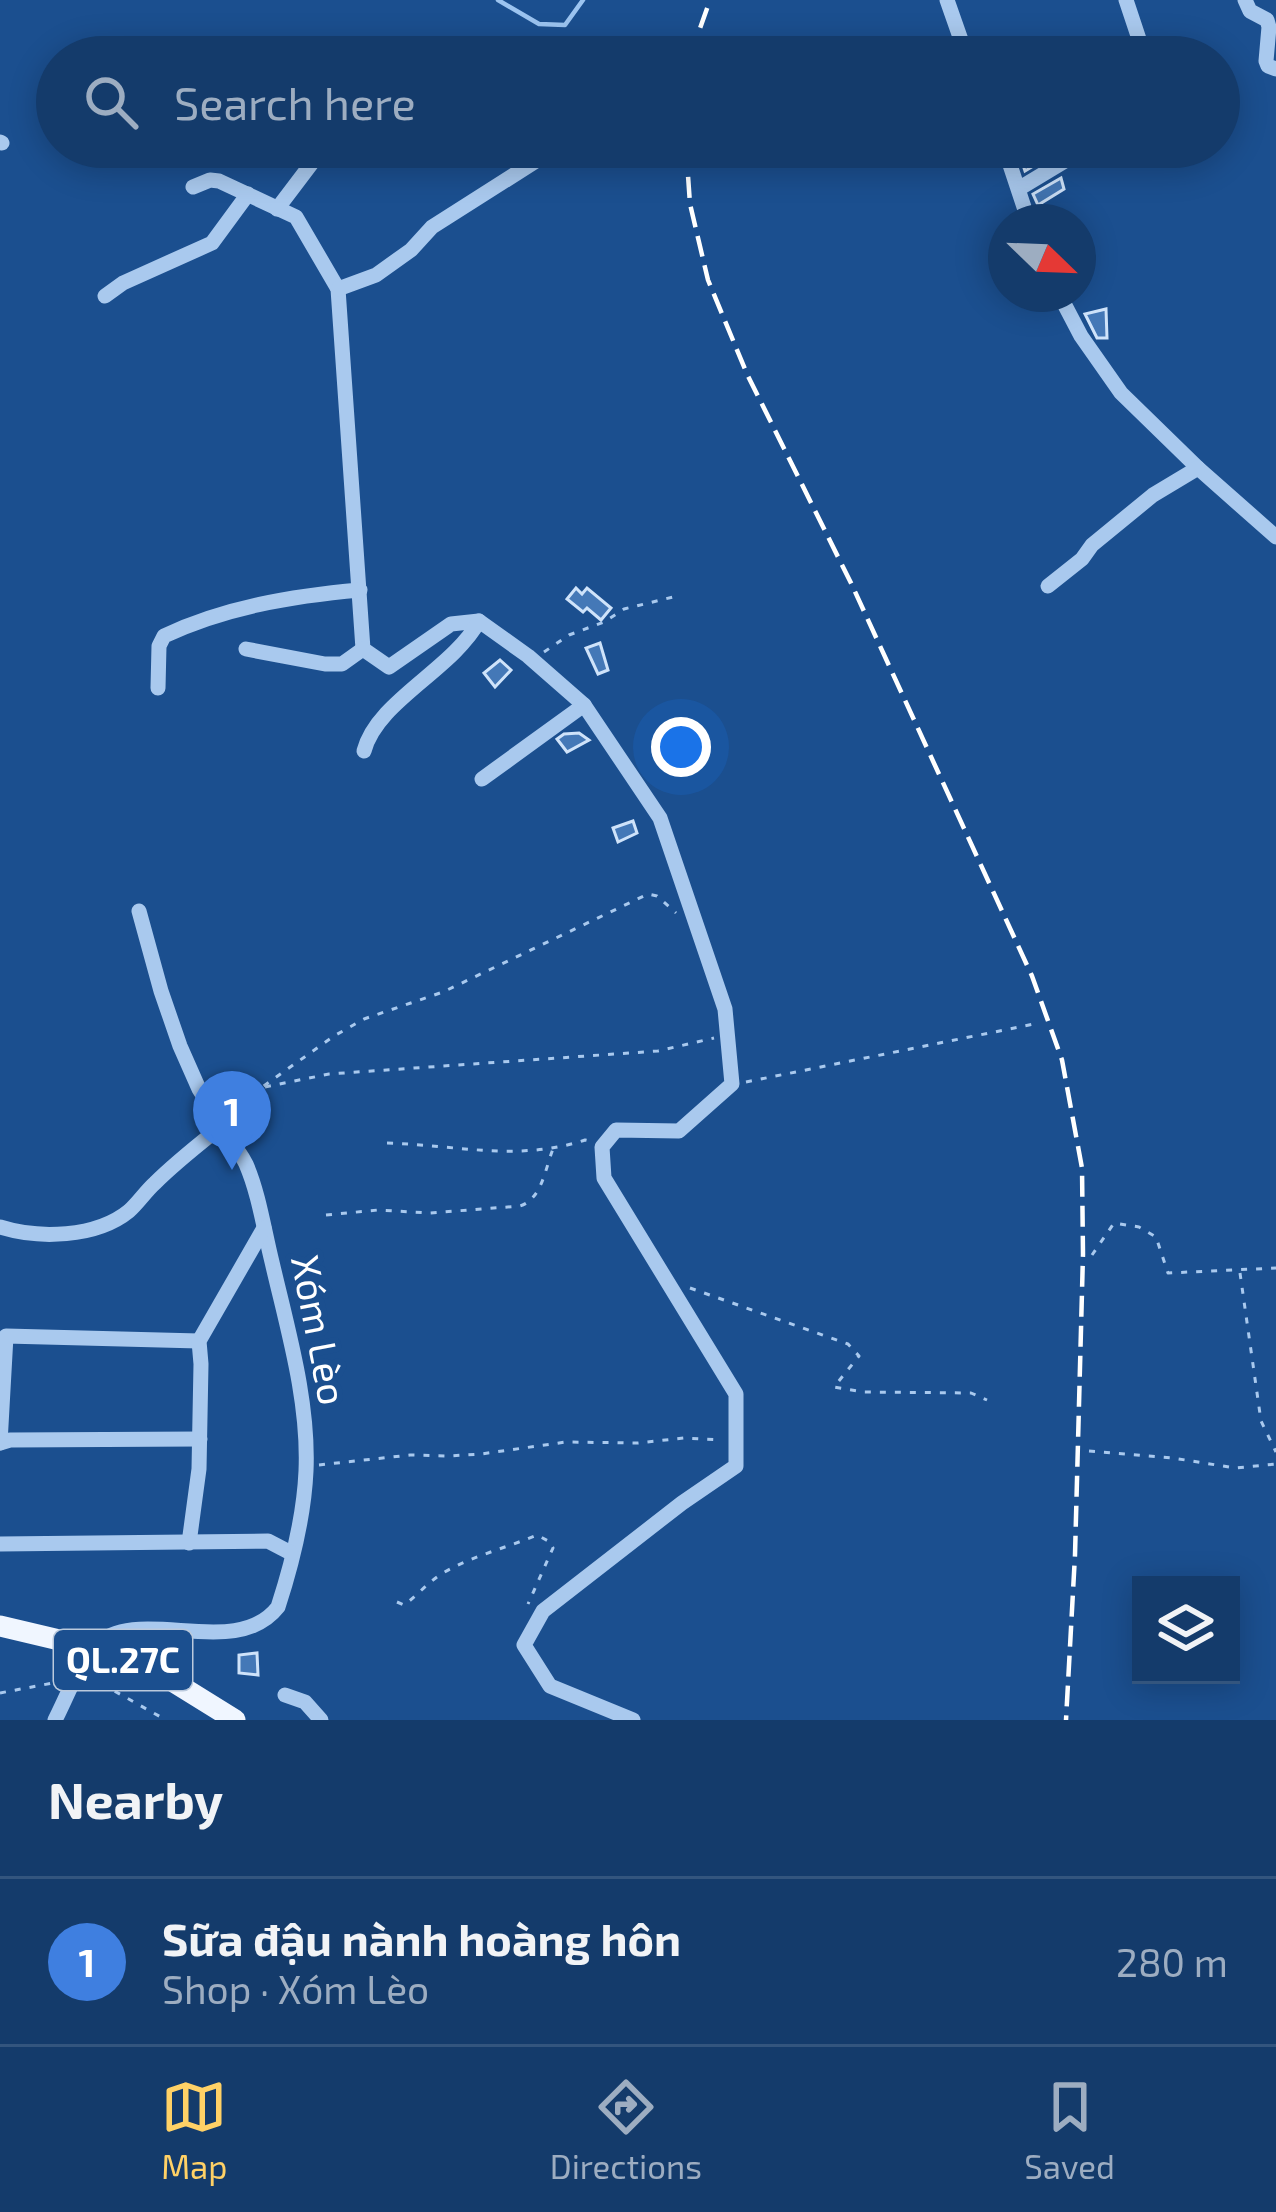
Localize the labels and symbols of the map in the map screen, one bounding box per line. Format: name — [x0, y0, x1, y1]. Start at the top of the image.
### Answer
north arrow — [988, 204, 1096, 312]
your location — [651, 717, 711, 777]
pin: 1 — [193, 1071, 271, 1170]
street label: Xóm Lèo — [283, 1251, 358, 1409]
road number: QL.27C — [54, 1630, 192, 1690]

